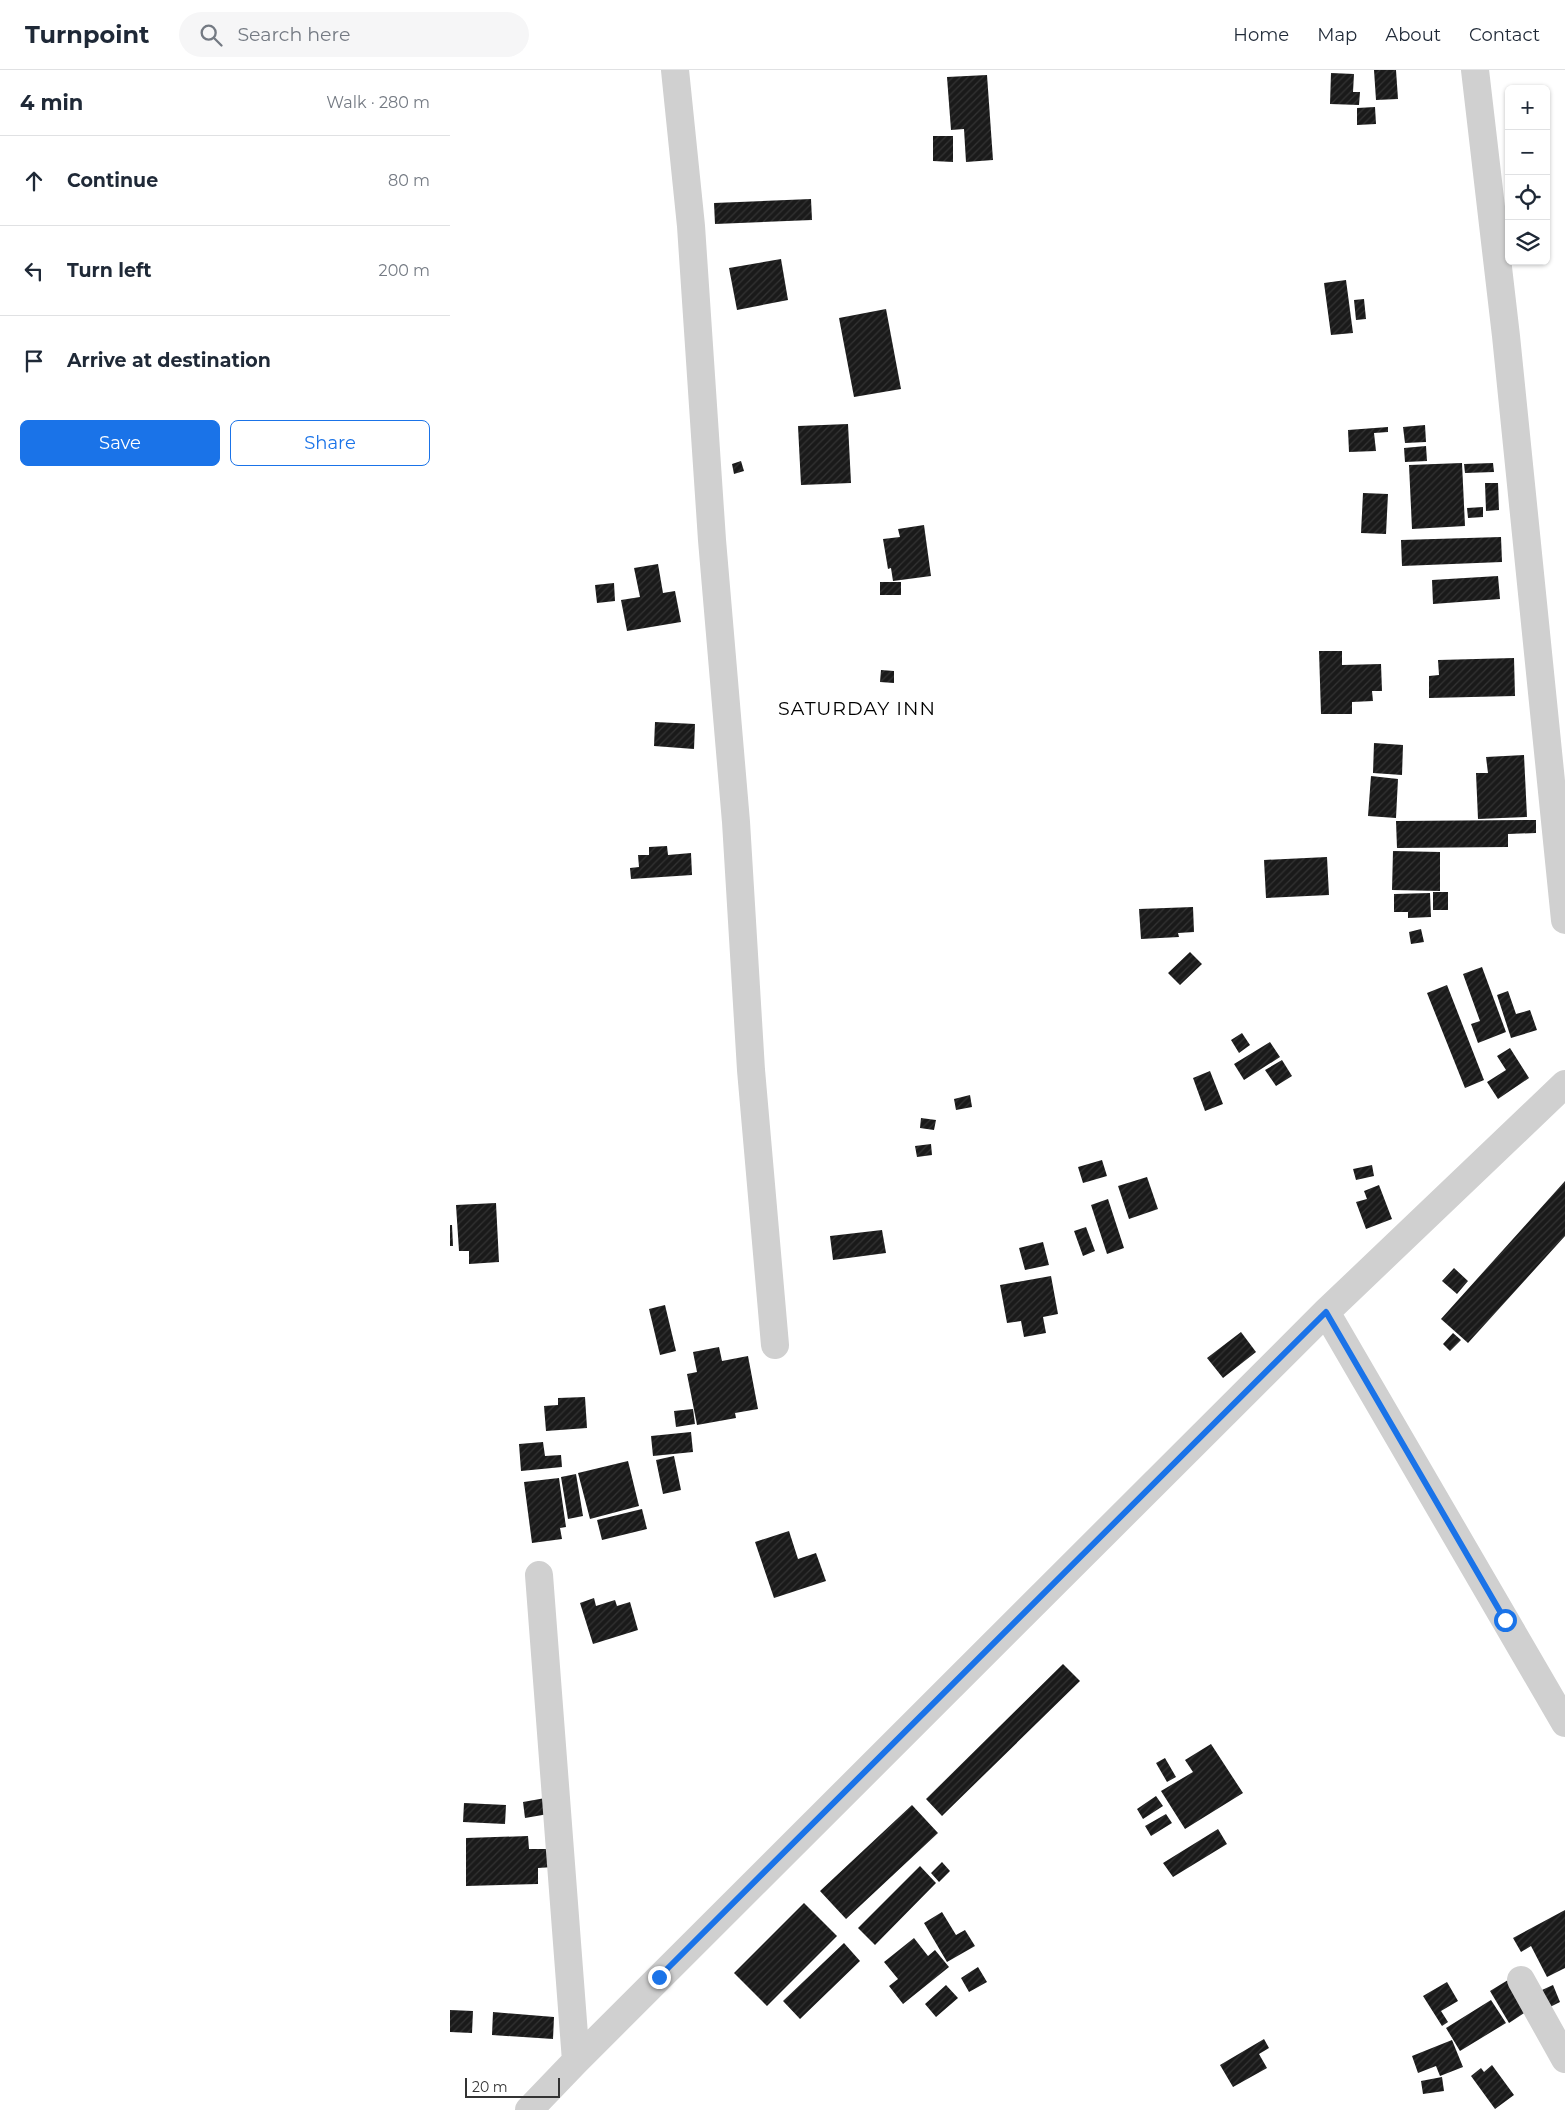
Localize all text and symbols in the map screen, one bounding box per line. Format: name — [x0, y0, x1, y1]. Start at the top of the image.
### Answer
search box — [179, 12, 529, 57]
text: Turnpoint — [25, 20, 149, 49]
icon: search — [197, 21, 225, 49]
text: Search here — [237, 23, 350, 46]
text: Home — [1233, 24, 1289, 46]
text: Map — [1317, 24, 1357, 46]
text: About — [1385, 24, 1441, 46]
text: Contact — [1469, 24, 1540, 46]
map controls — [1505, 85, 1550, 265]
button: + — [1505, 85, 1550, 130]
text: 4 min — [20, 90, 83, 115]
text: Walk · 280 m — [326, 93, 430, 112]
button: − — [1505, 130, 1550, 175]
icon: ahead — [20, 167, 48, 195]
text: Continue — [67, 169, 158, 192]
text: 80 m — [388, 171, 430, 190]
button: locate — [1505, 175, 1550, 220]
button: layers — [1505, 220, 1550, 265]
icon: left — [20, 257, 48, 285]
text: Turn left — [67, 259, 152, 282]
text: 200 m — [379, 261, 430, 280]
icon: arrive — [20, 347, 48, 375]
text: Arrive at destination — [67, 349, 271, 372]
button: Save — [20, 420, 220, 466]
button: Share — [230, 420, 430, 466]
district label: SATURDAY INN — [778, 697, 936, 720]
route start — [1494, 1609, 1517, 1632]
route end — [648, 1966, 671, 1989]
scale bar — [465, 2075, 560, 2098]
text: 20 m — [472, 2078, 508, 2096]

